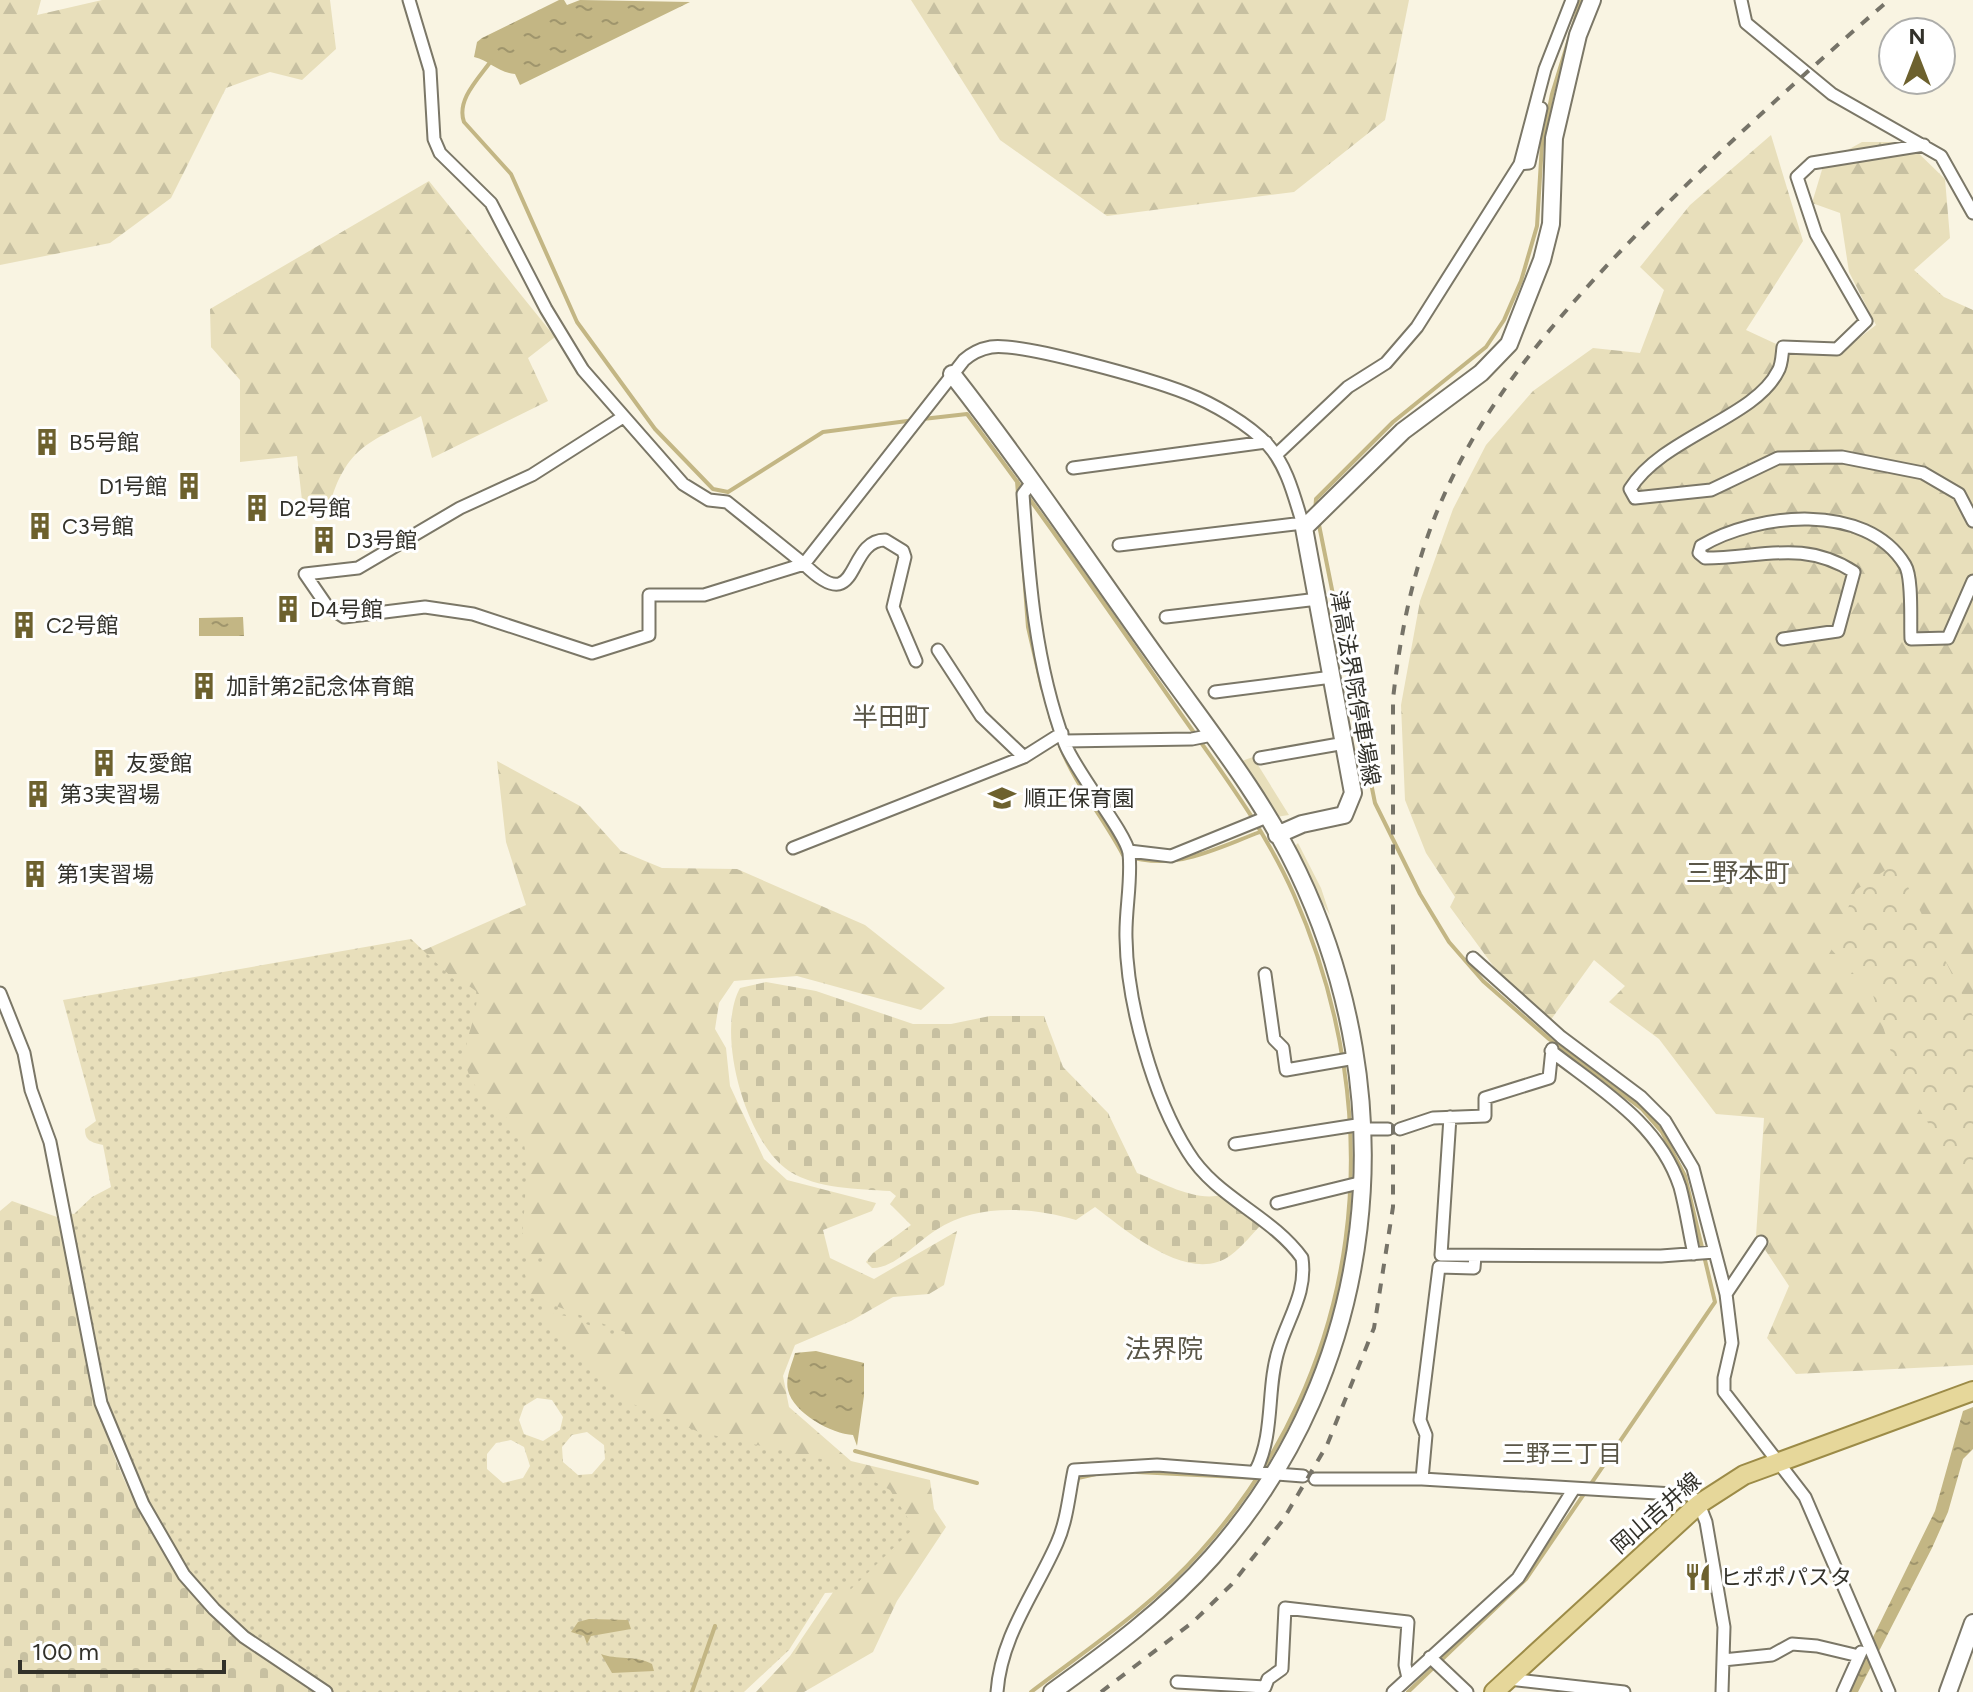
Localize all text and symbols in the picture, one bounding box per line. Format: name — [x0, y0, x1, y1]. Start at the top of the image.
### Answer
north arrow — [1877, 16, 1957, 96]
text: N — [1908, 23, 1926, 50]
building icon: B5号館 — [32, 427, 62, 457]
place label: B5号館 — [69, 429, 139, 456]
building icon: D1号館 — [174, 471, 204, 501]
place label: D1号館 — [99, 473, 167, 500]
building icon: D2号館 — [242, 493, 272, 523]
place label: D2号館 — [279, 495, 350, 522]
building icon: C3号館 — [25, 511, 55, 541]
place label: C3号館 — [62, 513, 134, 540]
building icon: D3号館 — [309, 525, 339, 555]
place label: D3号館 — [346, 527, 417, 554]
street label: 津高法界院停車場線 — [1325, 588, 1385, 788]
building icon: D4号館 — [273, 594, 303, 624]
place label: D4号館 — [310, 596, 383, 623]
building icon: C2号館 — [9, 610, 39, 640]
place label: C2号館 — [46, 612, 118, 639]
building icon: 加計第2記念体育館 — [189, 671, 219, 701]
place label: 加計第2記念体育館 — [226, 673, 414, 700]
district label: 半田町 — [852, 701, 930, 733]
building icon: 友愛館 — [89, 748, 119, 778]
place label: 友愛館 — [126, 750, 192, 777]
building icon: 第3実習場 — [23, 779, 53, 809]
place label: 第3実習場 — [60, 781, 160, 808]
school or university icon: 順正保育園 — [987, 783, 1017, 813]
place label: 順正保育園 — [1024, 785, 1134, 812]
district label: 三野本町 — [1686, 857, 1790, 889]
building icon: 第1実習場 — [20, 859, 50, 889]
place label: 第1実習場 — [57, 861, 154, 888]
district label: 法界院 — [1125, 1333, 1203, 1365]
district label: 三野三丁目 — [1502, 1439, 1622, 1468]
street label: 岡山吉井線 — [1606, 1467, 1706, 1559]
restaurant icon: ヒポポパスタ — [1683, 1562, 1713, 1592]
place label: ヒポポパスタ — [1720, 1564, 1852, 1591]
scale bar — [20, 1624, 224, 1674]
text: 100 m — [32, 1637, 99, 1666]

